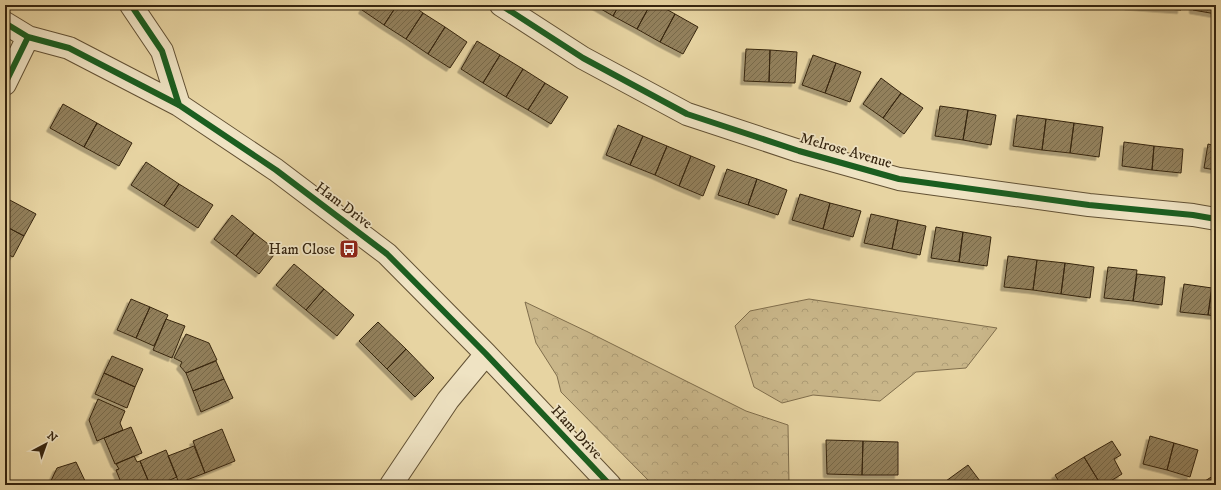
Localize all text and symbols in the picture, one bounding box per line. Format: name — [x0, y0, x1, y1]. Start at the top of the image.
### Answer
street label: Melrose Avenue — [798, 128, 894, 173]
street label: Ham Drive — [311, 178, 376, 233]
bus stop icon: Ham Close — [338, 238, 360, 260]
place label: Ham Close — [269, 240, 335, 259]
street label: Ham Drive — [547, 401, 606, 463]
north arrow — [26, 424, 66, 464]
text: N — [44, 429, 60, 445]

